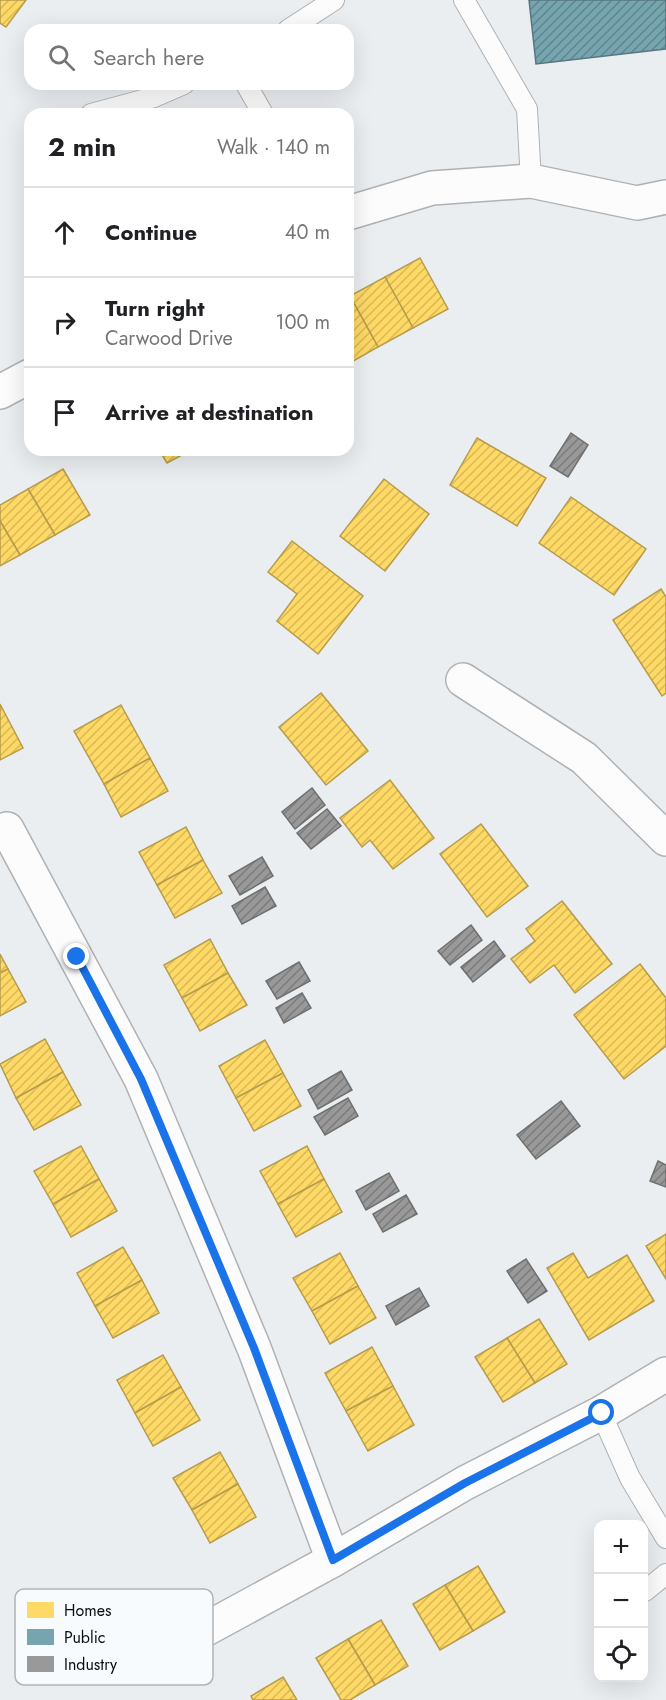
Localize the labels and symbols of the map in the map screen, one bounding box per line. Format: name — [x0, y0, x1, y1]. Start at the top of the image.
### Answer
route end — [63, 943, 89, 969]
route start — [588, 1399, 614, 1425]
legend — [15, 1589, 213, 1685]
text: Homes — [64, 1599, 111, 1622]
text: Public — [64, 1626, 105, 1649]
text: Industry — [64, 1653, 118, 1676]

